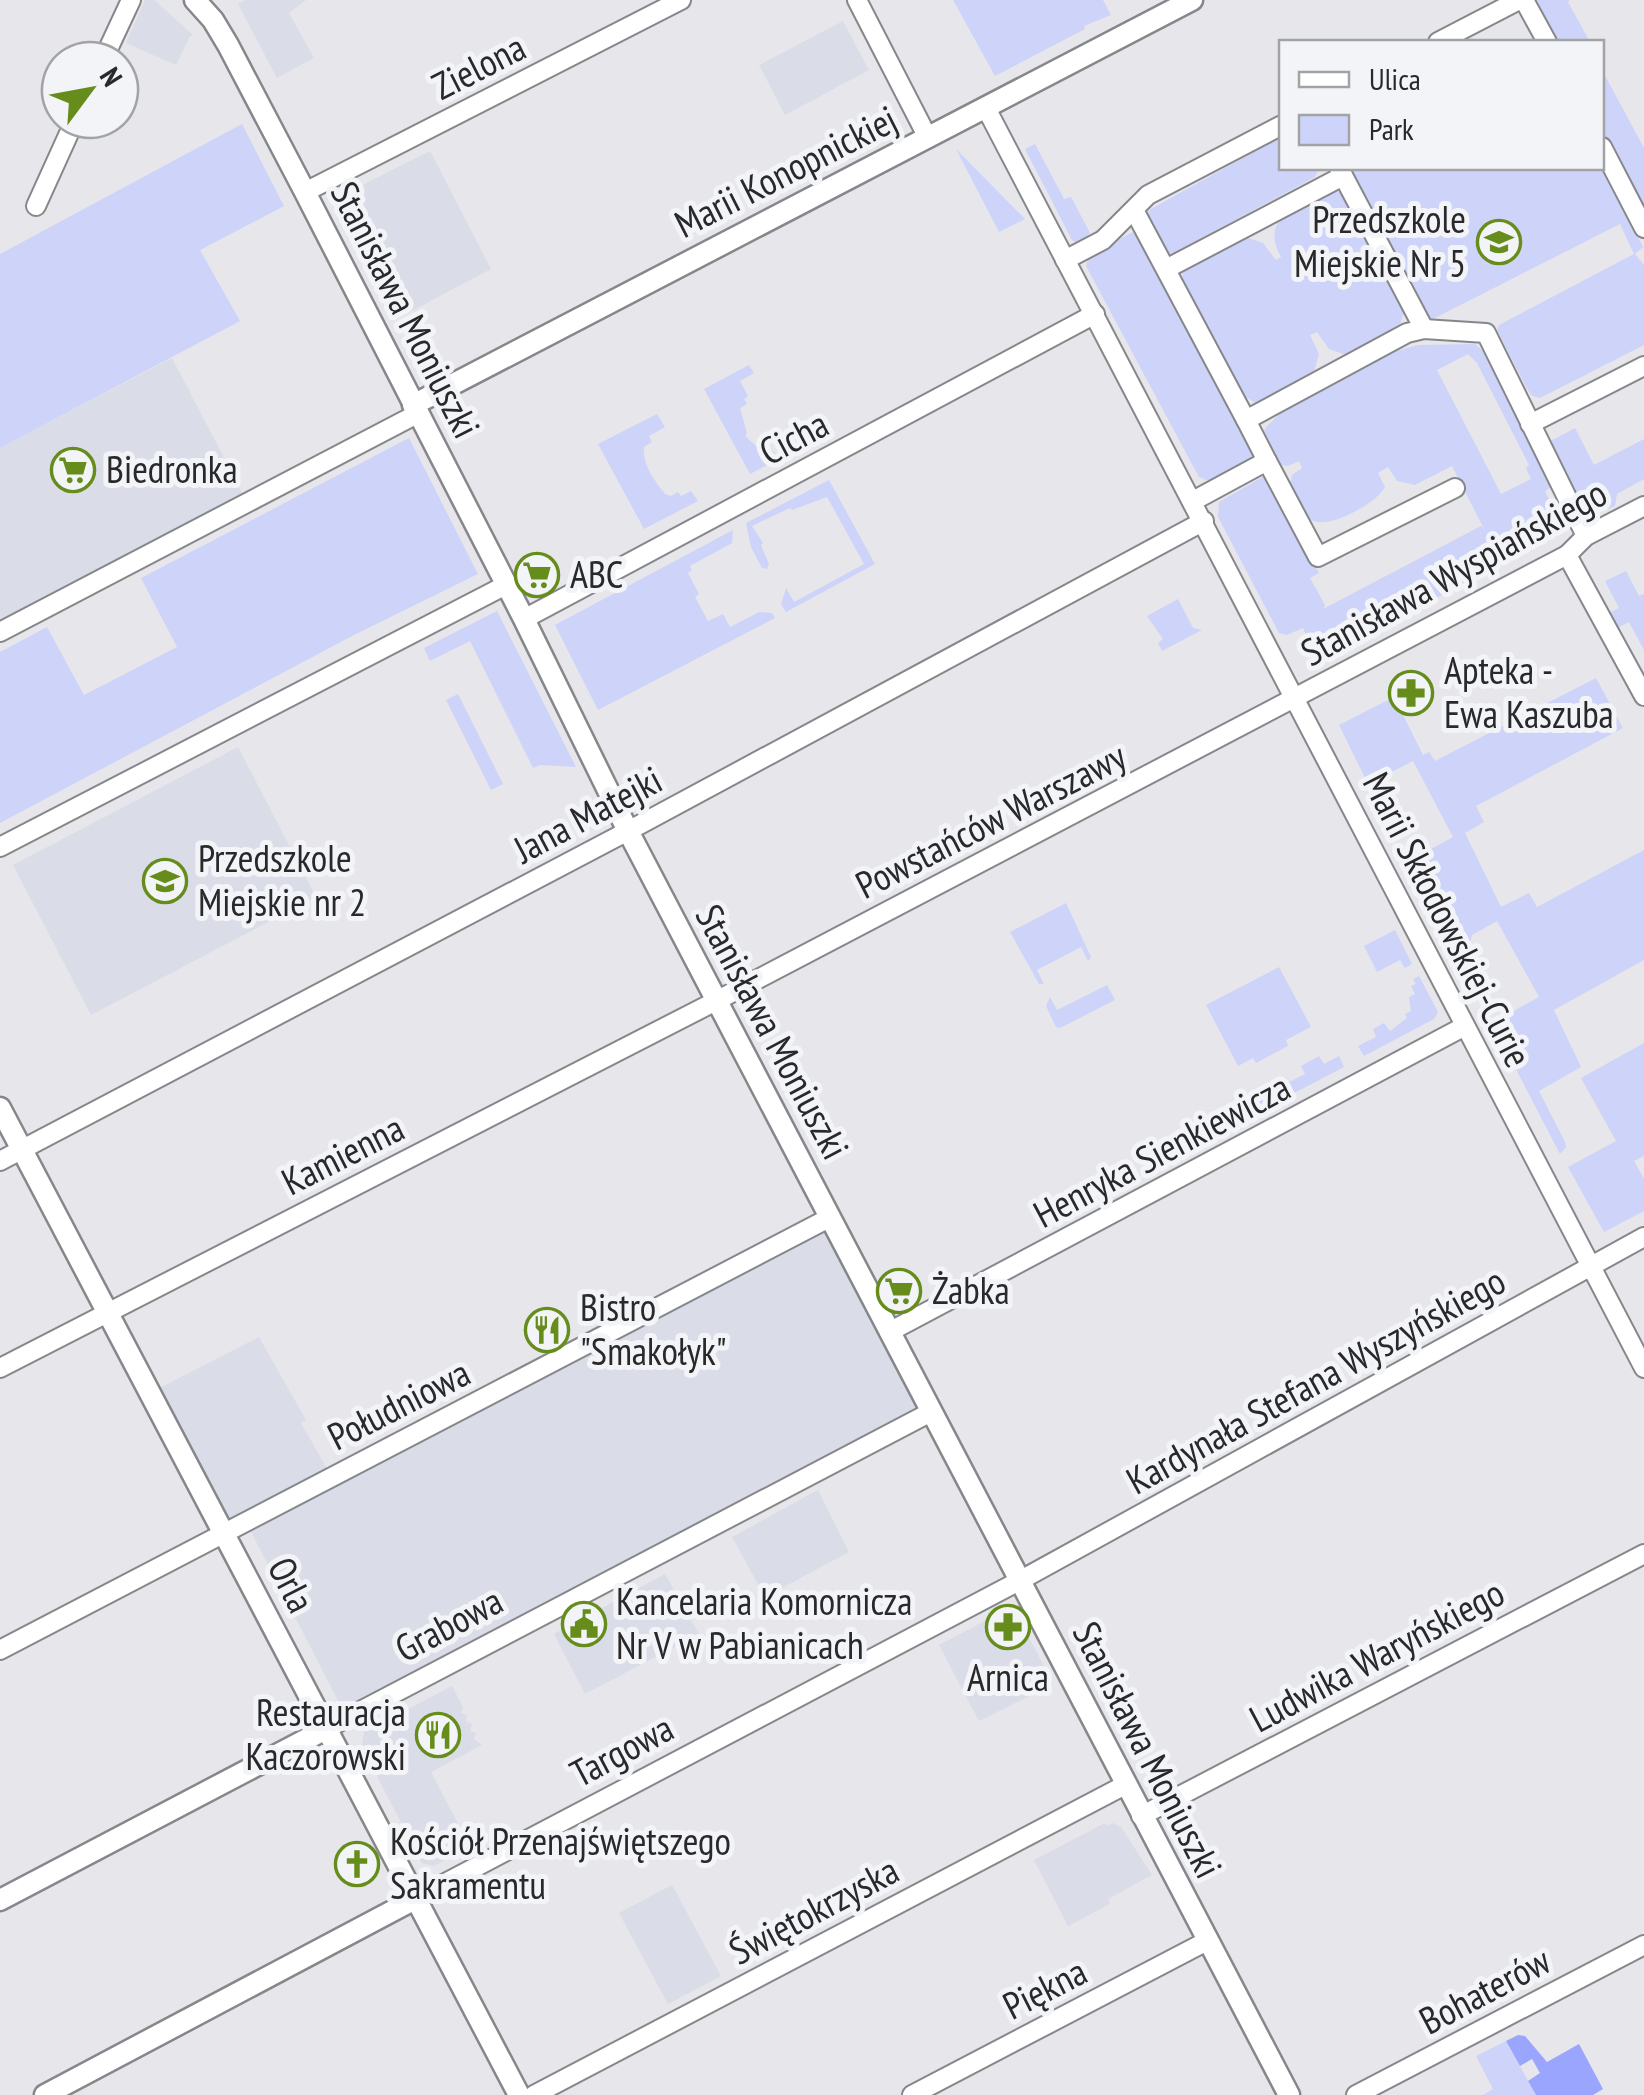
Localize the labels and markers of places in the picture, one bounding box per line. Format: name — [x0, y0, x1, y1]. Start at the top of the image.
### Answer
place label: Przedszkole Miejskie Nr 5 — [1294, 194, 1466, 287]
school or university icon: Przedszkole Miejskie Nr 5 — [1476, 219, 1522, 265]
place label: Biedronka — [106, 444, 238, 493]
supermarket icon: Biedronka — [50, 447, 96, 493]
place label: ABC — [570, 549, 623, 598]
supermarket icon: ABC — [514, 552, 560, 598]
place label: Apteka - Ewa Kaszuba — [1444, 645, 1614, 738]
pharmacy icon: Apteka - Ewa Kaszuba — [1388, 670, 1434, 716]
place label: Przedszkole Miejskie nr 2 — [198, 833, 366, 926]
school or university icon: Przedszkole Miejskie nr 2 — [142, 858, 188, 904]
place label: Żabka — [932, 1265, 1010, 1314]
supermarket icon: Żabka — [876, 1268, 922, 1314]
place label: Bistro "Smakołyk" — [580, 1282, 727, 1375]
restaurant icon: Bistro "Smakołyk" — [524, 1307, 570, 1353]
place label: Kancelaria Komornicza Nr V w Pabianicach — [616, 1576, 912, 1669]
public building icon: Kancelaria Komornicza Nr V w Pabianicach — [561, 1601, 607, 1647]
pharmacy icon: Arnica — [985, 1604, 1031, 1650]
place label: Arnica — [967, 1652, 1049, 1701]
place label: Restauracja Kaczorowski — [245, 1687, 406, 1780]
restaurant icon: Restauracja Kaczorowski — [415, 1712, 461, 1758]
place label: Kościół Przenajświętszego Sakramentu — [390, 1816, 731, 1909]
church icon: Kościół Przenajświętszego Sakramentu — [334, 1841, 380, 1887]

